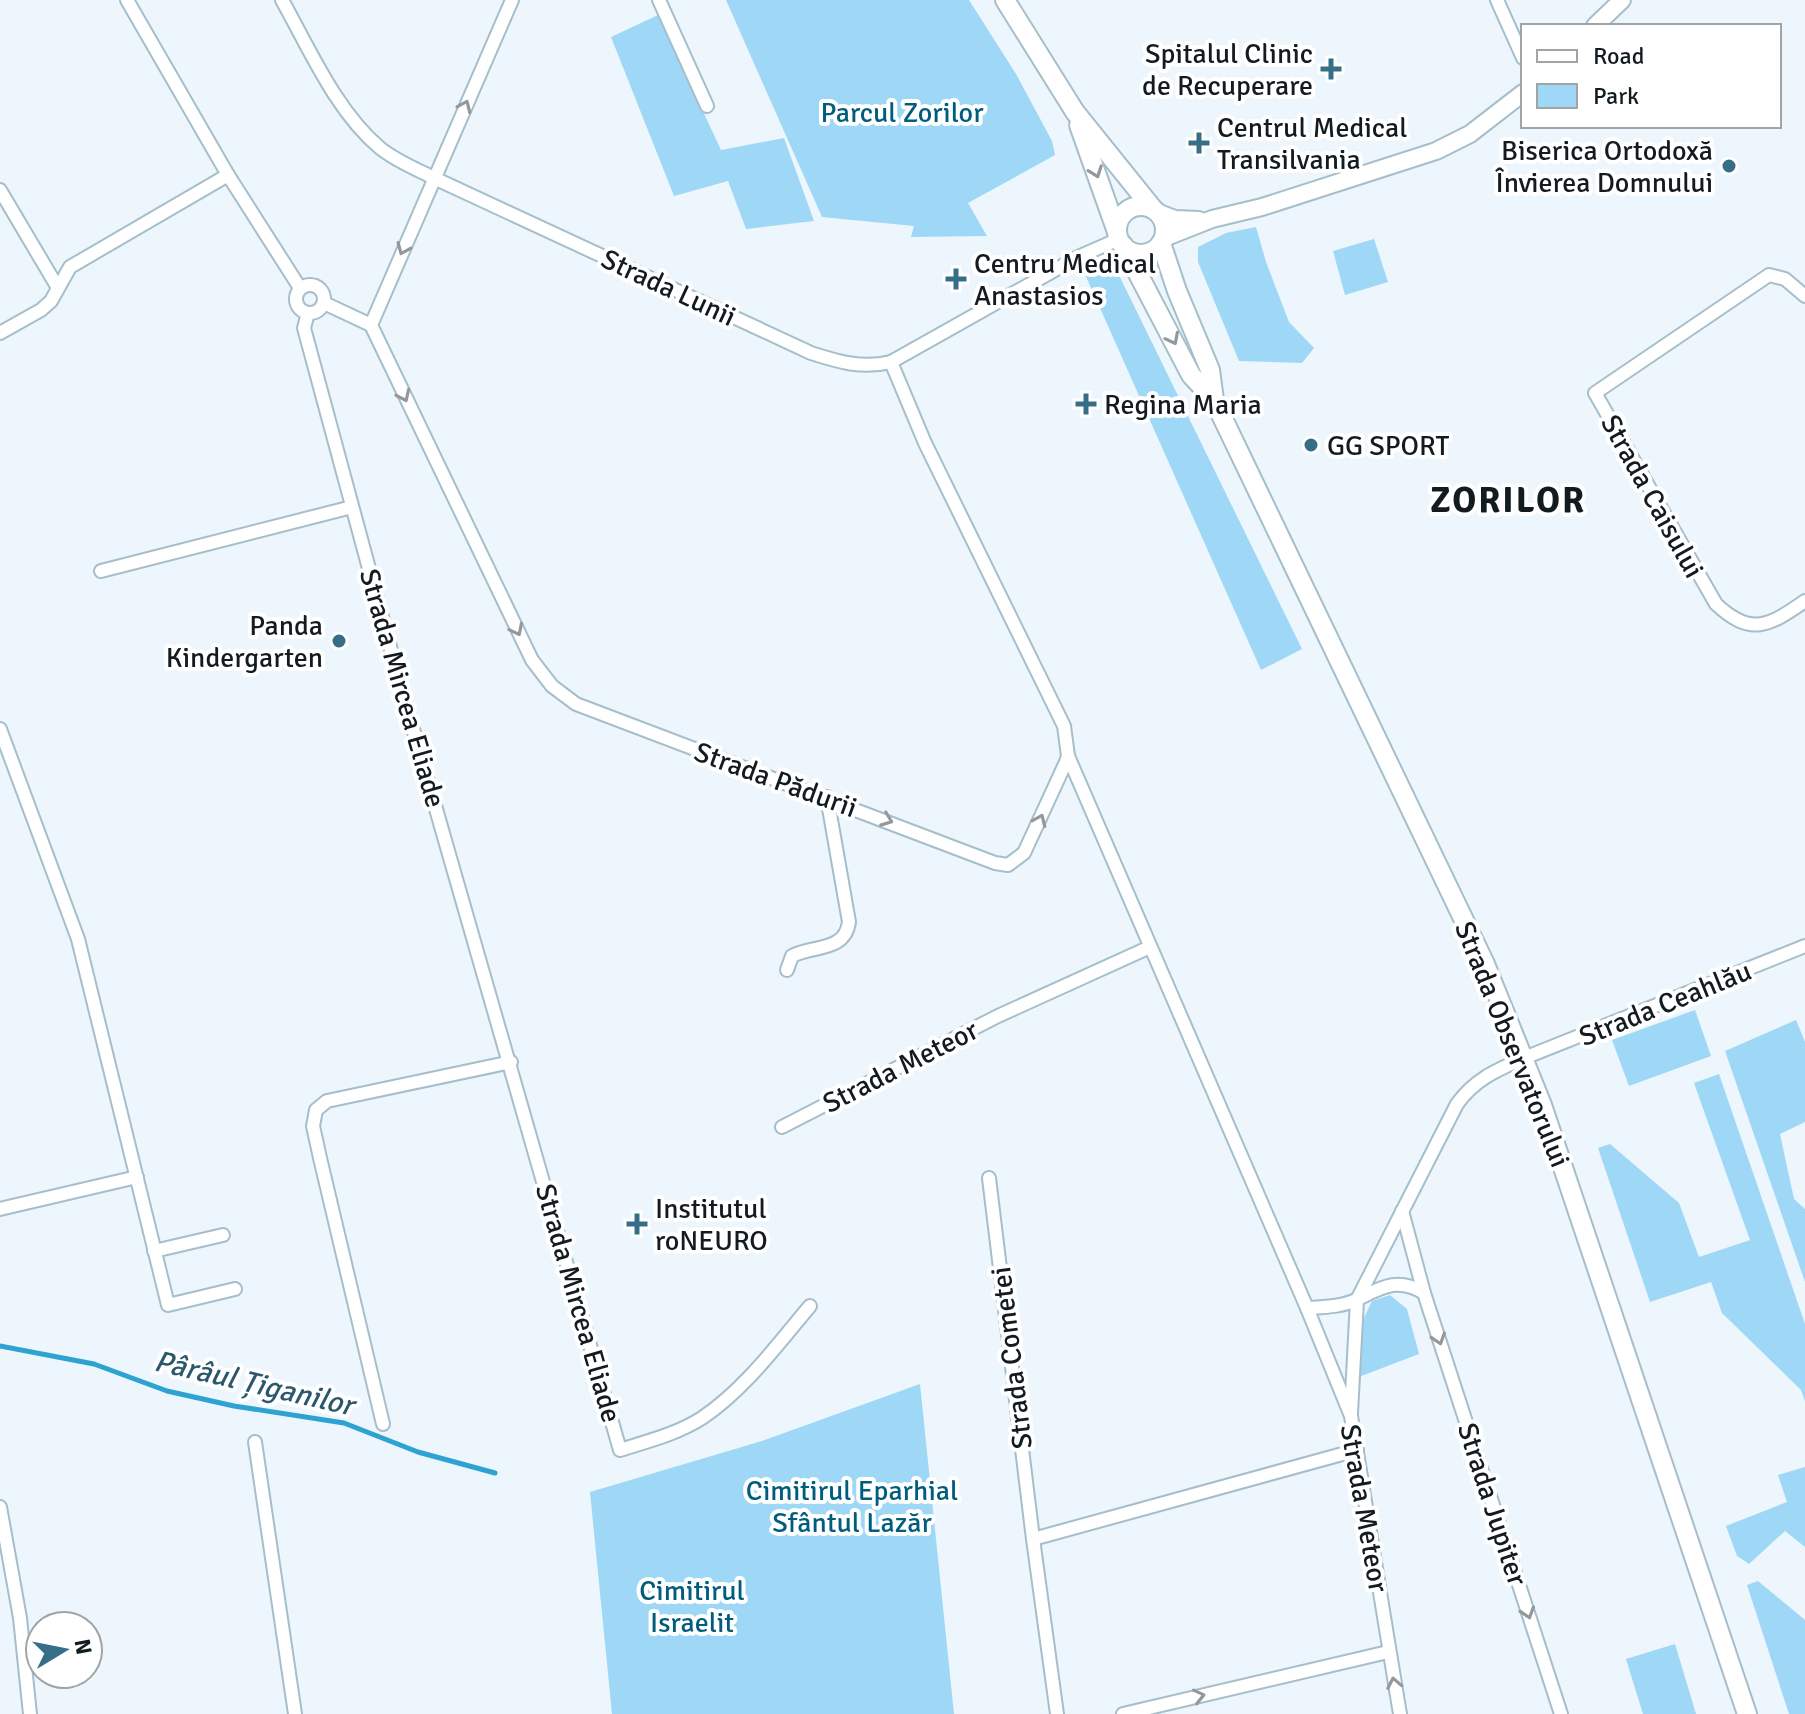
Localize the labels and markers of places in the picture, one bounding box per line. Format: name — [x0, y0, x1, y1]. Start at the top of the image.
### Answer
place label: Spitalul Clinic de Recuperare — [1142, 37, 1313, 103]
marker: Spitalul Clinic de Recuperare — [1320, 58, 1342, 80]
place label: Centrul Medical Transilvania — [1217, 111, 1407, 177]
marker: Centrul Medical Transilvania — [1188, 132, 1210, 154]
place label: Biserica Ortodoxă Învierea Domnului — [1494, 134, 1713, 200]
marker: Biserica Ortodoxă Învierea Domnului — [1720, 157, 1738, 175]
place label: Centru Medical Anastasios — [974, 247, 1156, 313]
marker: Centru Medical Anastasios — [945, 268, 967, 290]
place label: Regina Maria — [1104, 388, 1262, 422]
marker: Regina Maria — [1075, 393, 1097, 415]
place label: GG SPORT — [1327, 429, 1449, 463]
marker: GG SPORT — [1302, 436, 1320, 454]
place label: Panda Kindergarten — [166, 609, 323, 675]
marker: Panda Kindergarten — [330, 632, 348, 650]
place label: Institutul roNEURO — [655, 1192, 768, 1258]
marker: Institutul roNEURO — [626, 1213, 648, 1235]

